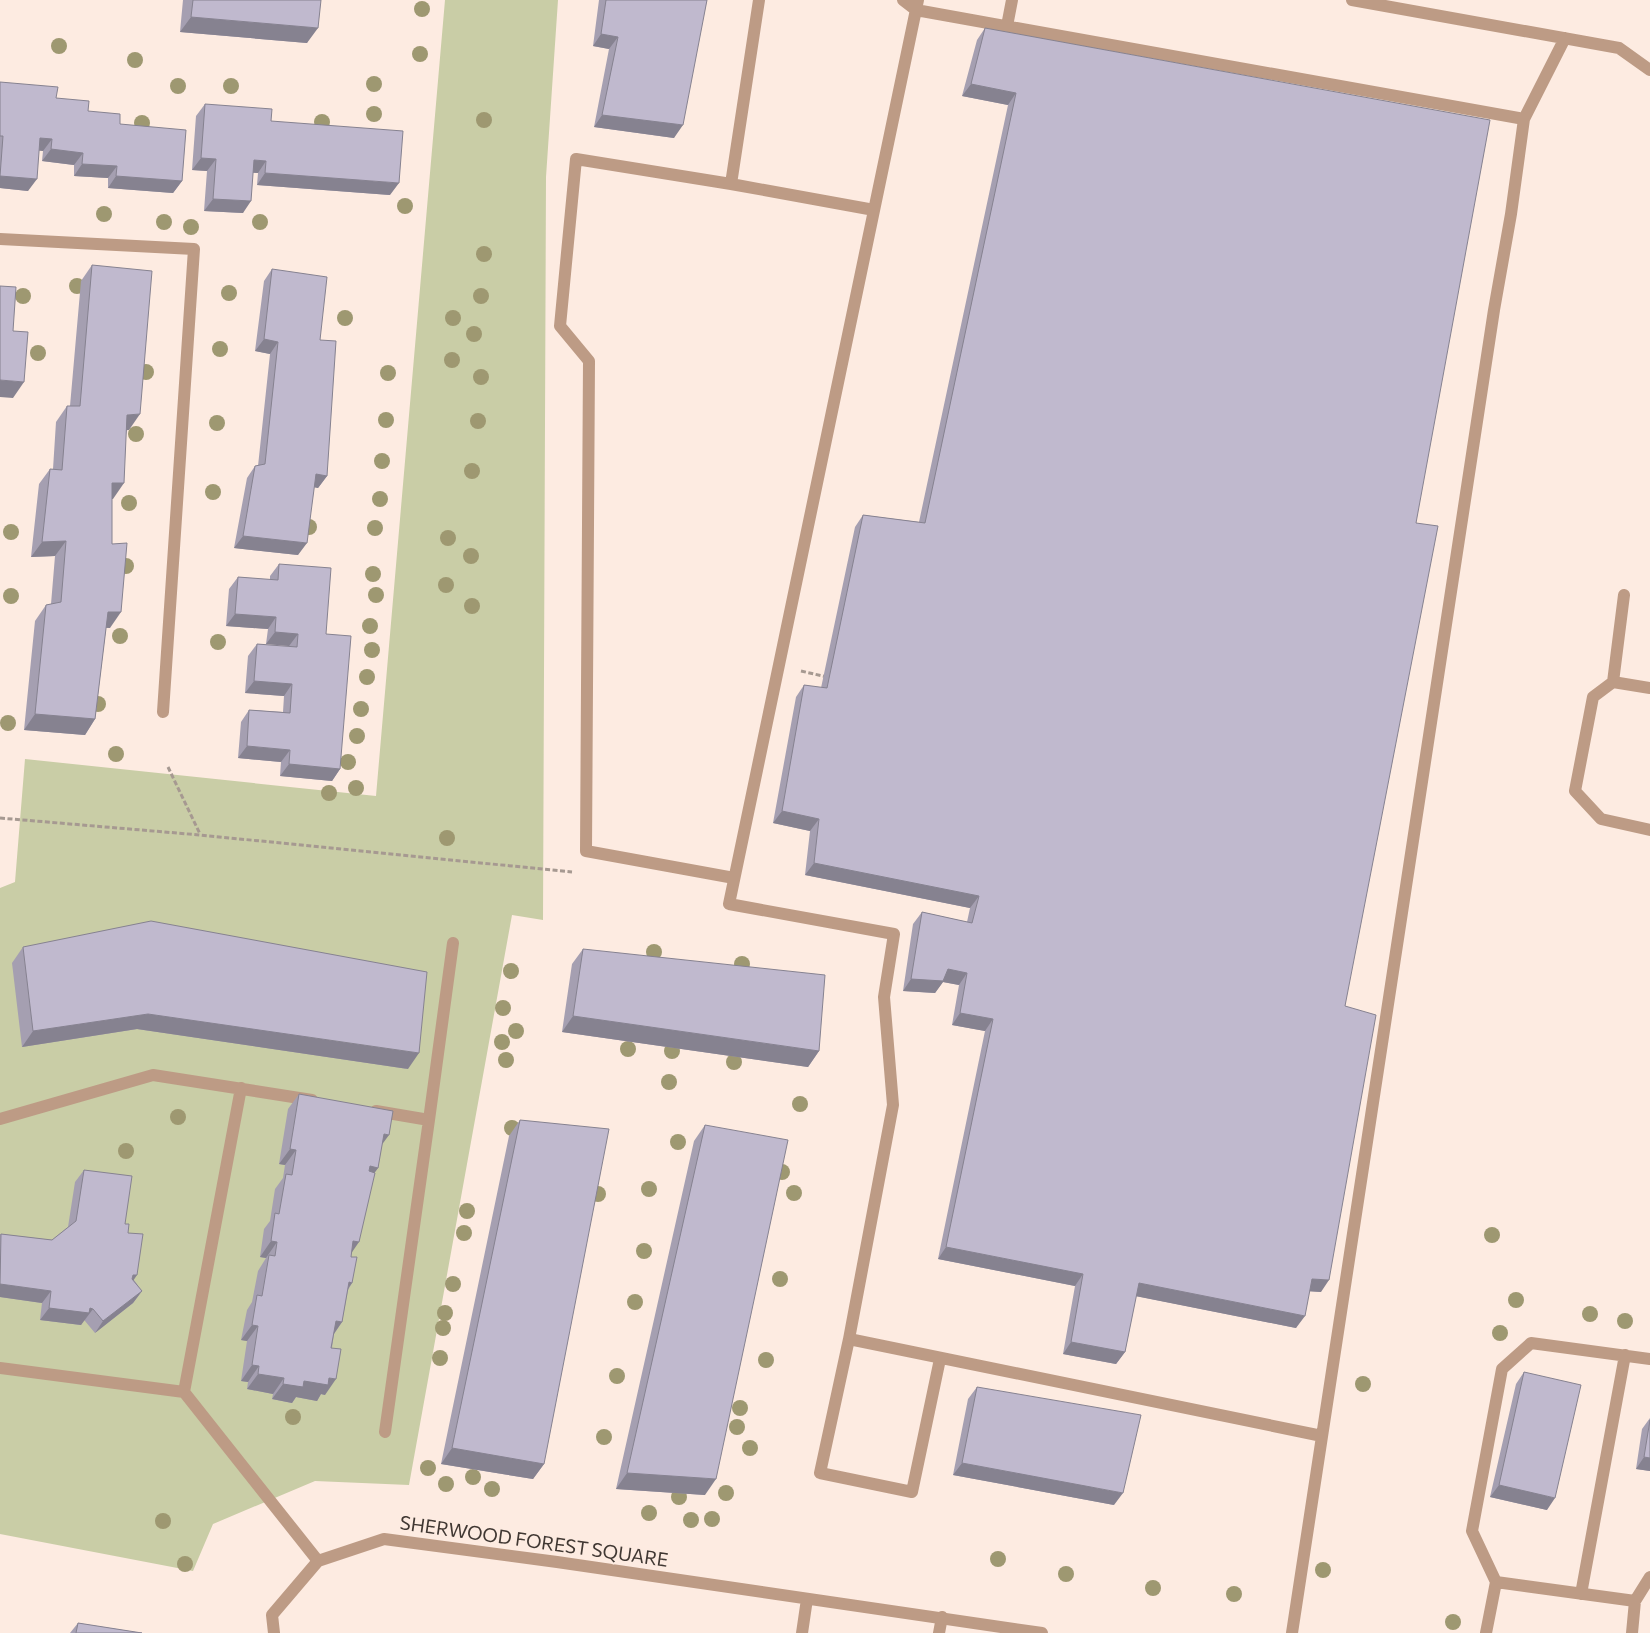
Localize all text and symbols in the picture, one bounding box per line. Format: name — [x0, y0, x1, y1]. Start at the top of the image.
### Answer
street label: SHERWOOD FOREST SQUARE — [398, 1510, 670, 1571]

